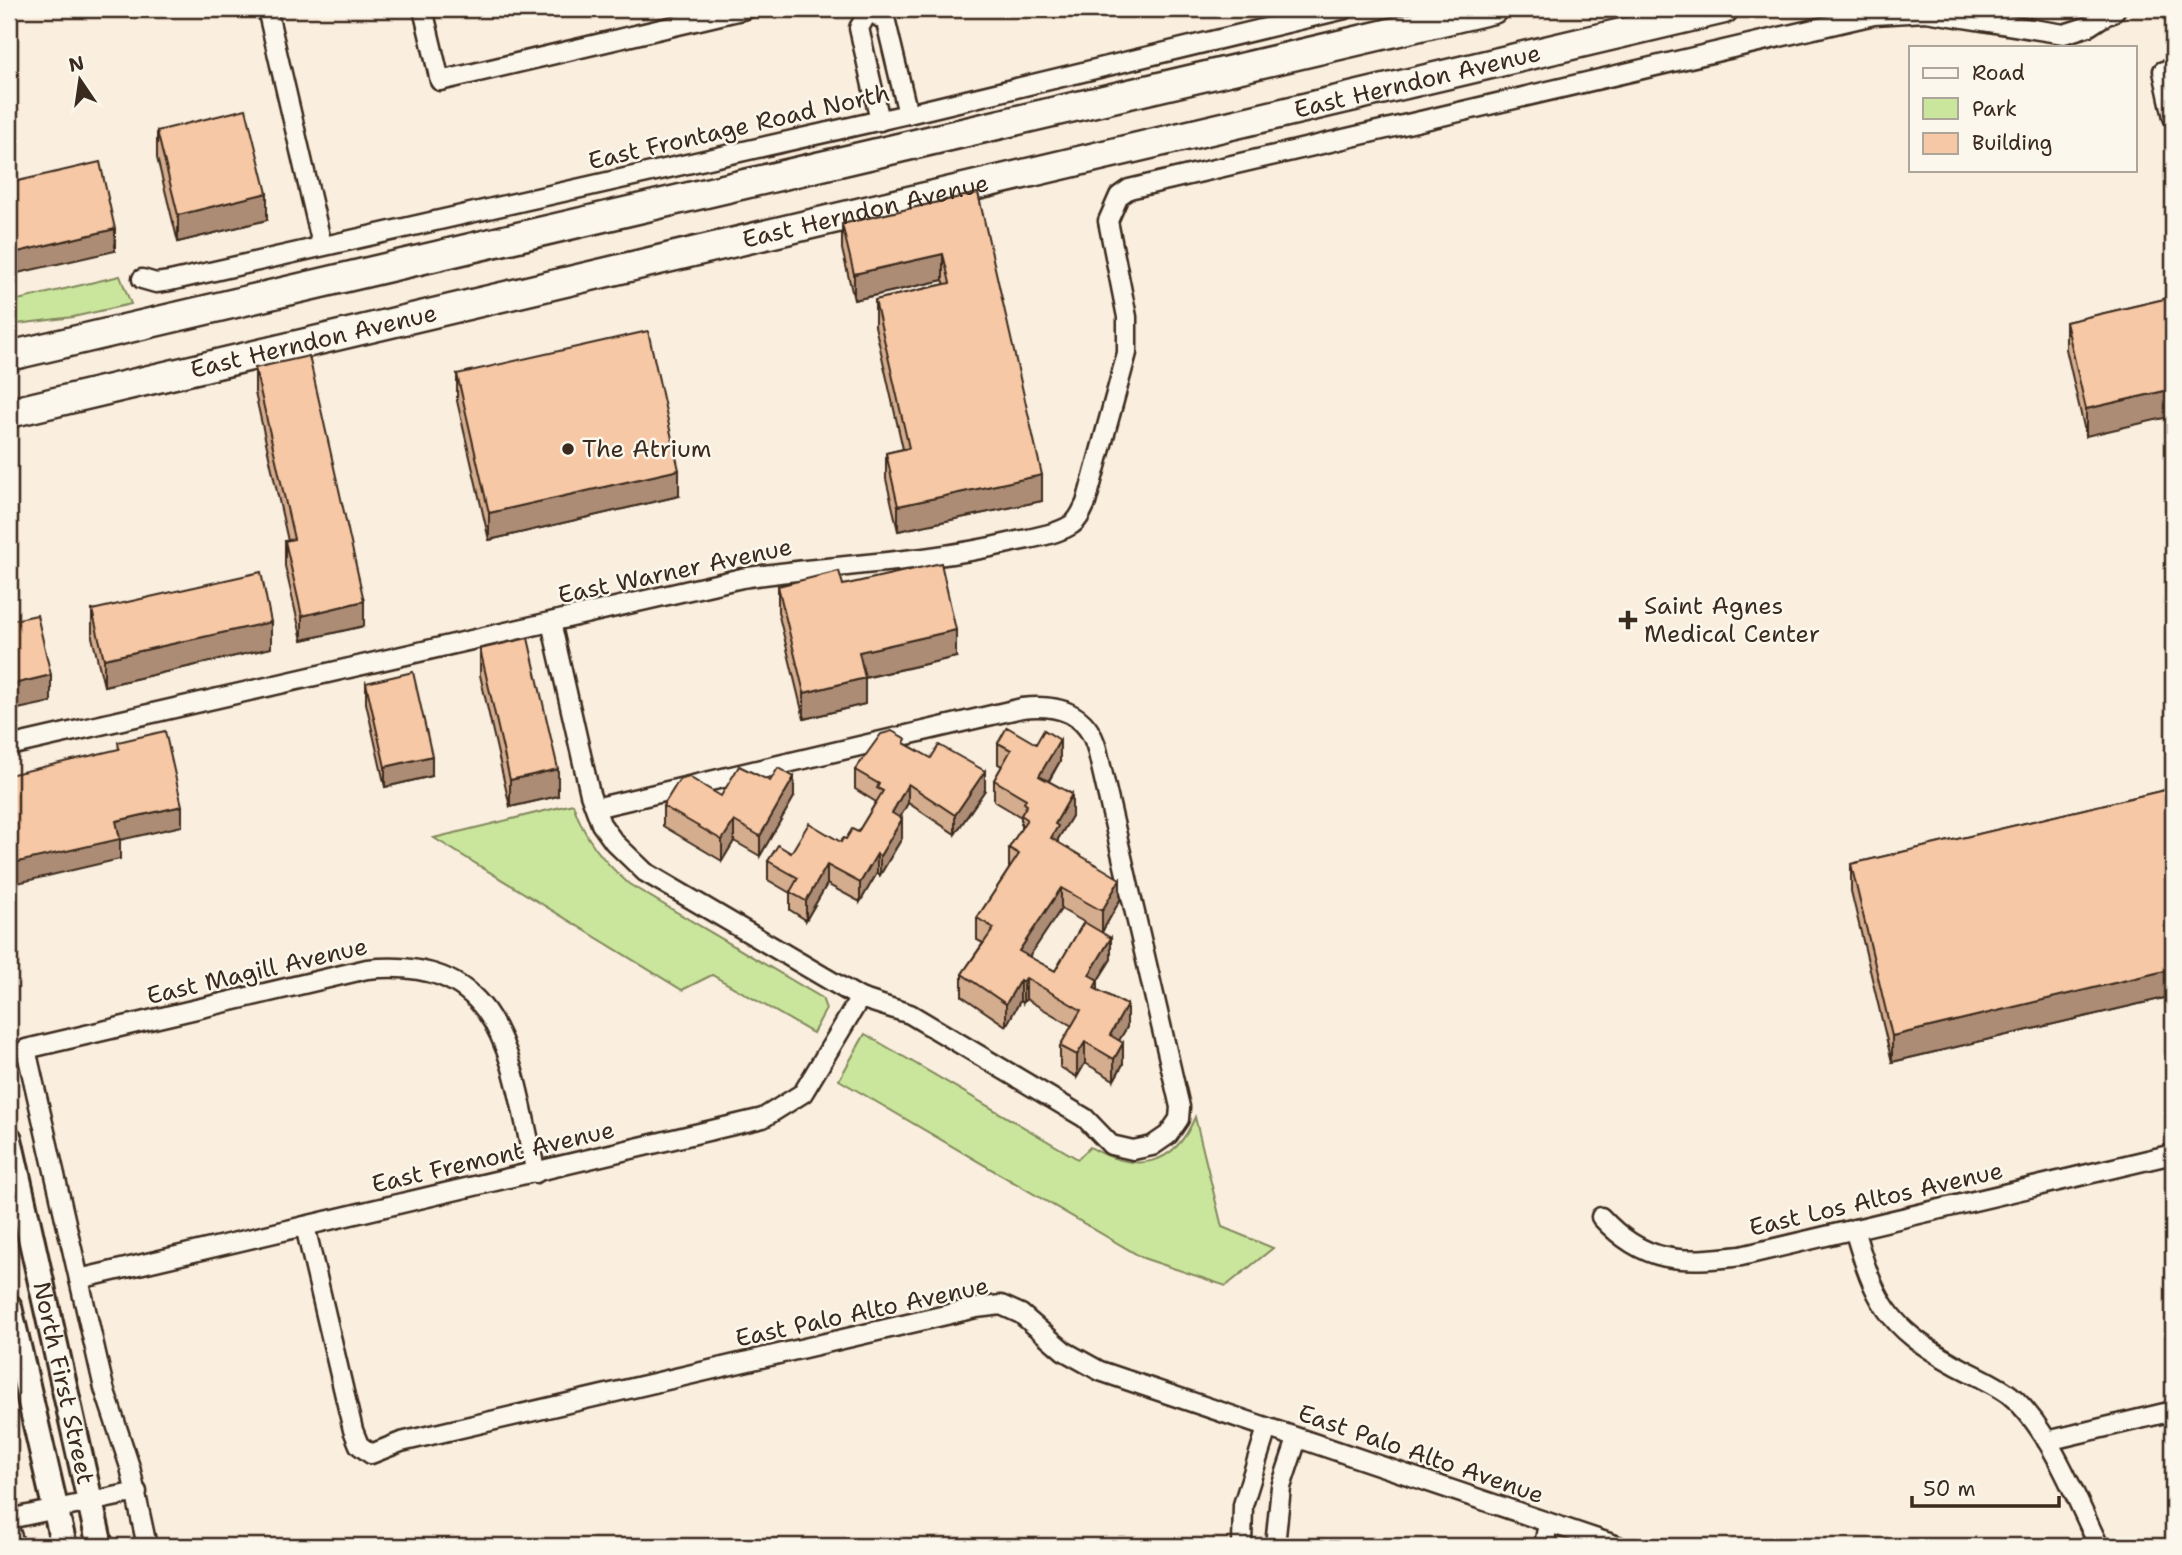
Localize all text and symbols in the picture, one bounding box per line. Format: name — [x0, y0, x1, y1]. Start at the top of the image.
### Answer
street label: East Herndon Avenue — [1291, 37, 1544, 126]
north arrow — [46, 46, 116, 116]
legend — [1909, 46, 2136, 172]
text: N — [66, 50, 86, 78]
text: Road — [1972, 59, 2025, 87]
street label: East Frontage Road North — [585, 77, 893, 177]
text: Park — [1972, 95, 2017, 123]
text: Building — [1972, 129, 2052, 157]
street label: East Herndon Avenue — [739, 167, 992, 256]
street label: East Herndon Avenue — [187, 297, 440, 386]
place label: The Atrium — [582, 433, 711, 465]
marker: The Atrium — [560, 441, 576, 457]
street label: East Warner Avenue — [555, 531, 795, 611]
place label: Saint Agnes Medical Center — [1644, 590, 1820, 650]
marker: Saint Agnes Medical Center — [1618, 610, 1638, 630]
street label: East Magill Avenue — [144, 930, 370, 1012]
street label: East Fremont Avenue — [369, 1114, 617, 1200]
street label: East Los Altos Avenue — [1746, 1154, 2006, 1244]
street label: East Palo Alto Avenue — [733, 1270, 991, 1354]
street label: North First Street — [25, 1279, 102, 1487]
street label: East Palo Alto Avenue — [1294, 1397, 1548, 1511]
scale bar — [1912, 1464, 2060, 1508]
text: 50 m — [1923, 1475, 1976, 1503]

